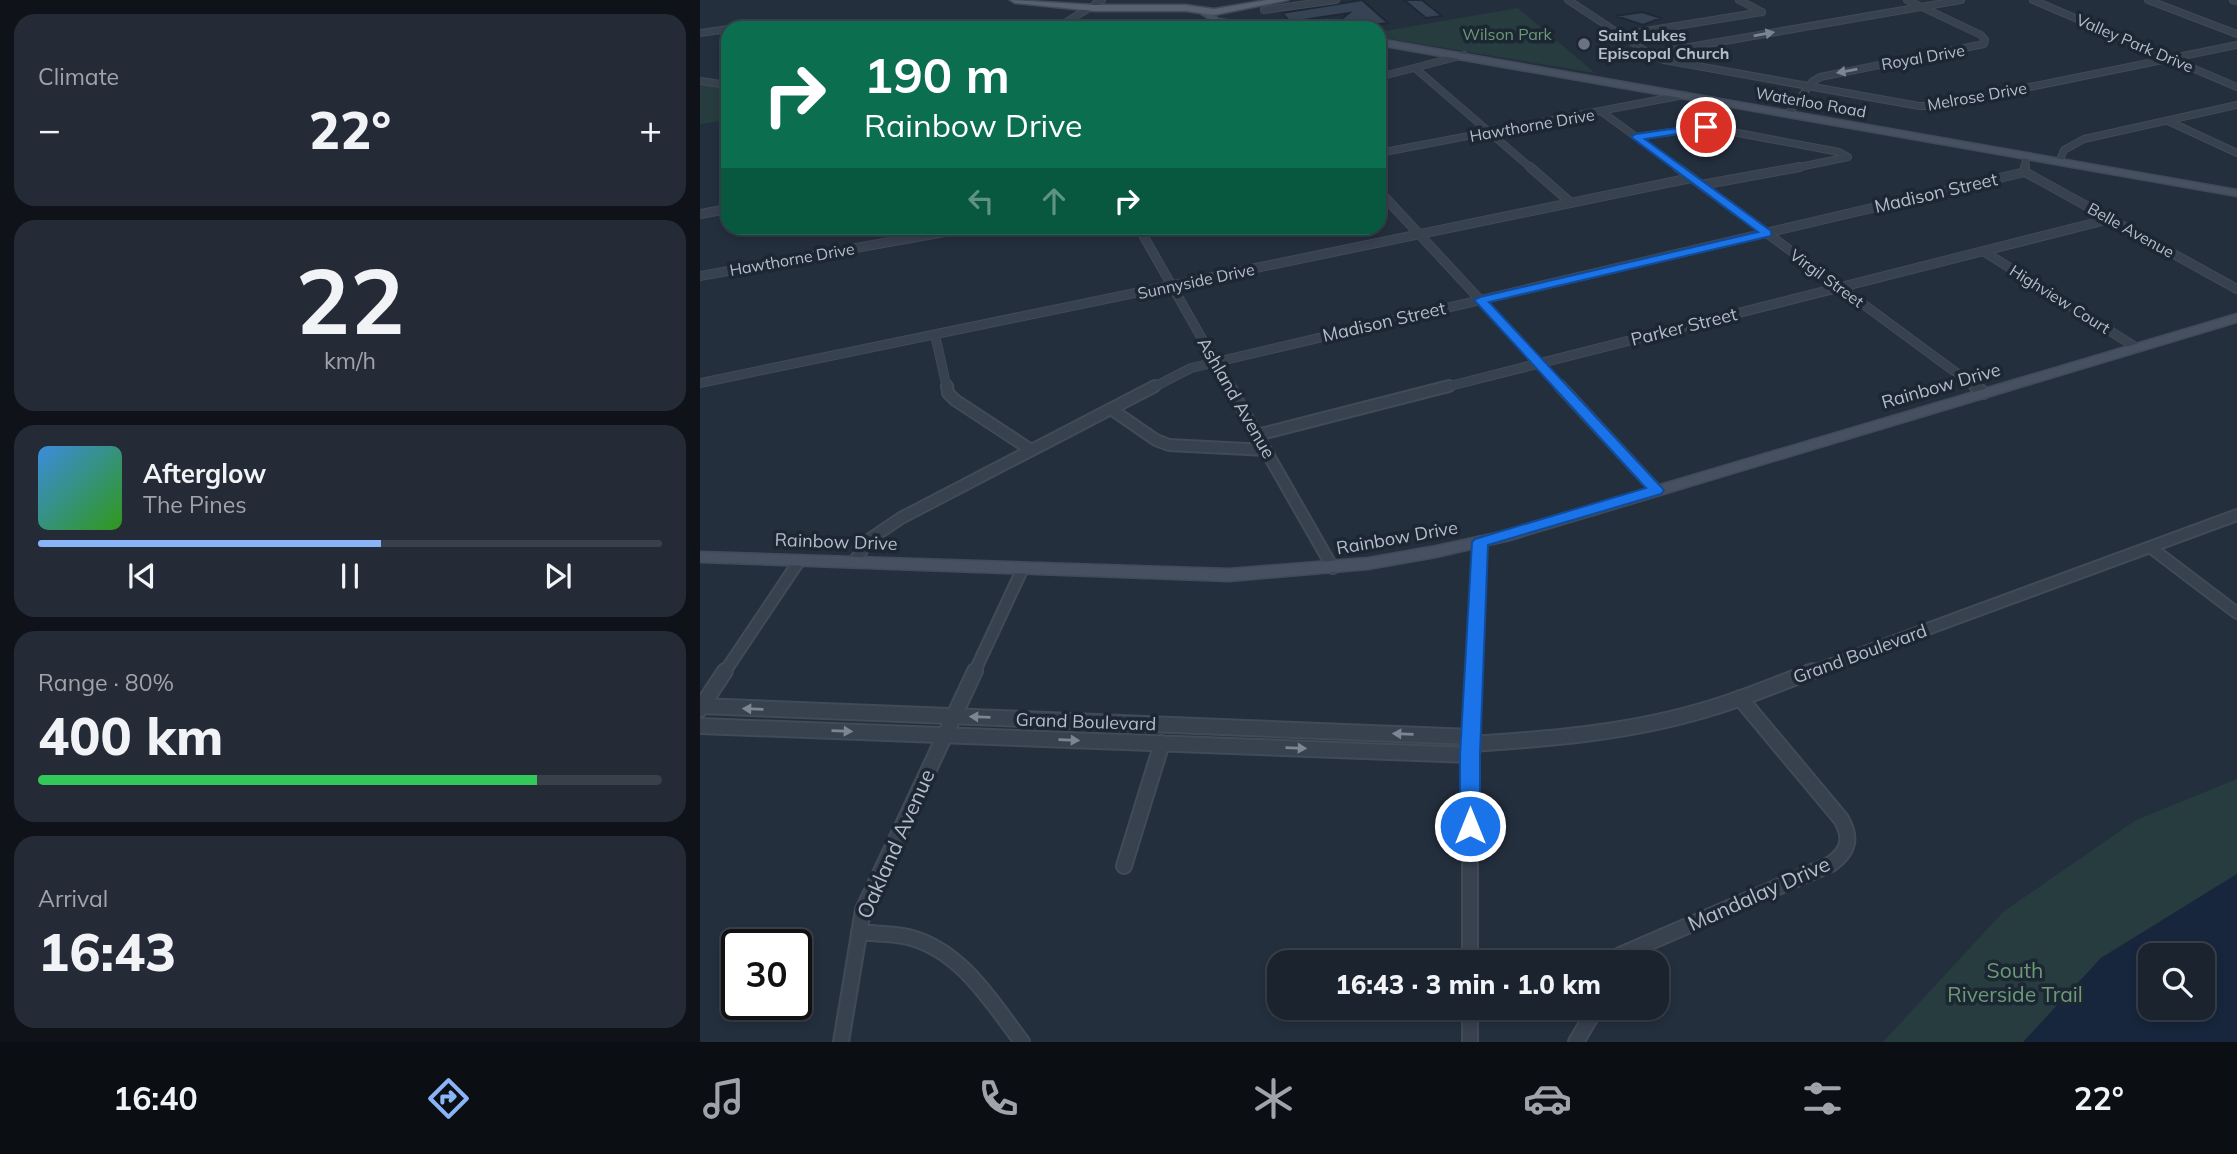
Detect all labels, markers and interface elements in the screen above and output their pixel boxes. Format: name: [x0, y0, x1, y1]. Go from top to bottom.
street label: Valley Park Drive: [2073, 9, 2197, 77]
park label: Wilson Park: [1462, 24, 1553, 44]
place label: Saint Lukes Episcopal Church: [1598, 25, 1729, 63]
one-way arrow: [1753, 28, 1775, 39]
marker: Saint Lukes Episcopal Church: [1576, 36, 1592, 52]
street label: Royal Drive: [1880, 40, 1966, 74]
text: 190 m: [864, 44, 1010, 105]
icon: right: [749, 49, 840, 140]
text: Climate: [38, 62, 119, 91]
one-way arrow: [1836, 66, 1858, 77]
street label: Melrose Drive: [1926, 77, 2028, 115]
street label: Waterloo Road: [1754, 82, 1868, 122]
text: 22°: [309, 97, 391, 162]
pin: [1676, 97, 1736, 157]
street label: Hawthorne Drive: [1468, 104, 1596, 146]
text: −: [38, 105, 61, 153]
text: +: [639, 105, 662, 153]
text: Rainbow Drive: [864, 105, 1082, 145]
icon: arrive: [1687, 108, 1725, 146]
street label: Madison Street: [1872, 167, 2000, 218]
icon: left: [962, 182, 1000, 220]
icon: ahead: [1035, 182, 1073, 220]
icon: right: [1108, 182, 1146, 220]
street label: Belle Avenue: [2084, 198, 2178, 262]
street label: Hawthorne Drive: [728, 238, 856, 280]
text: 22: [295, 243, 405, 357]
street label: Virgil Street: [1786, 245, 1868, 312]
street label: Sunnyside Drive: [1136, 259, 1256, 303]
street label: Highview Court: [2006, 260, 2114, 338]
street label: Madison Street: [1320, 296, 1448, 347]
street label: Parker Street: [1628, 302, 1739, 351]
street label: Ashland Avenue: [1192, 333, 1280, 463]
text: km/h: [324, 346, 376, 375]
street label: Rainbow Drive: [1879, 358, 2003, 414]
text: Afterglow: [143, 457, 266, 490]
text: The Pines: [143, 490, 247, 519]
street label: Rainbow Drive: [1334, 516, 1459, 559]
street label: Rainbow Drive: [774, 528, 898, 555]
icon: previous: [123, 557, 161, 595]
icon: pause: [331, 557, 369, 595]
icon: next: [539, 557, 577, 595]
street label: Grand Boulevard: [1790, 619, 1930, 688]
text: Range · 80%: [38, 668, 174, 697]
text: 400 km: [38, 703, 223, 768]
one-way arrow: [742, 703, 764, 714]
street label: Grand Boulevard: [1015, 708, 1157, 735]
one-way arrow: [969, 712, 991, 723]
one-way arrow: [831, 726, 853, 737]
one-way arrow: [1392, 729, 1414, 740]
one-way arrow: [1058, 734, 1080, 745]
one-way arrow: [1286, 743, 1308, 754]
street label: Oakland Avenue: [851, 765, 940, 922]
position arrow: [1433, 789, 1507, 863]
street label: Mandalay Drive: [1683, 850, 1834, 936]
text: Arrival: [38, 884, 108, 913]
text: 16:43: [38, 919, 176, 984]
speed limit sign: 30: [721, 929, 812, 1020]
map controls: [2138, 943, 2215, 1020]
button: search: [2138, 943, 2215, 1020]
park label: South Riverside Trail: [1947, 957, 2083, 1007]
text: 16:43 · 3 min · 1.0 km: [1335, 968, 1601, 1001]
icon: directions: [424, 1074, 473, 1123]
icon: music: [699, 1074, 748, 1123]
icon: phone: [974, 1074, 1023, 1123]
icon: climate: [1249, 1074, 1298, 1123]
icon: car: [1523, 1074, 1572, 1123]
icon: filters: [1798, 1074, 1847, 1123]
text: 16:40: [113, 1078, 198, 1118]
text: 22°: [2073, 1078, 2124, 1118]

